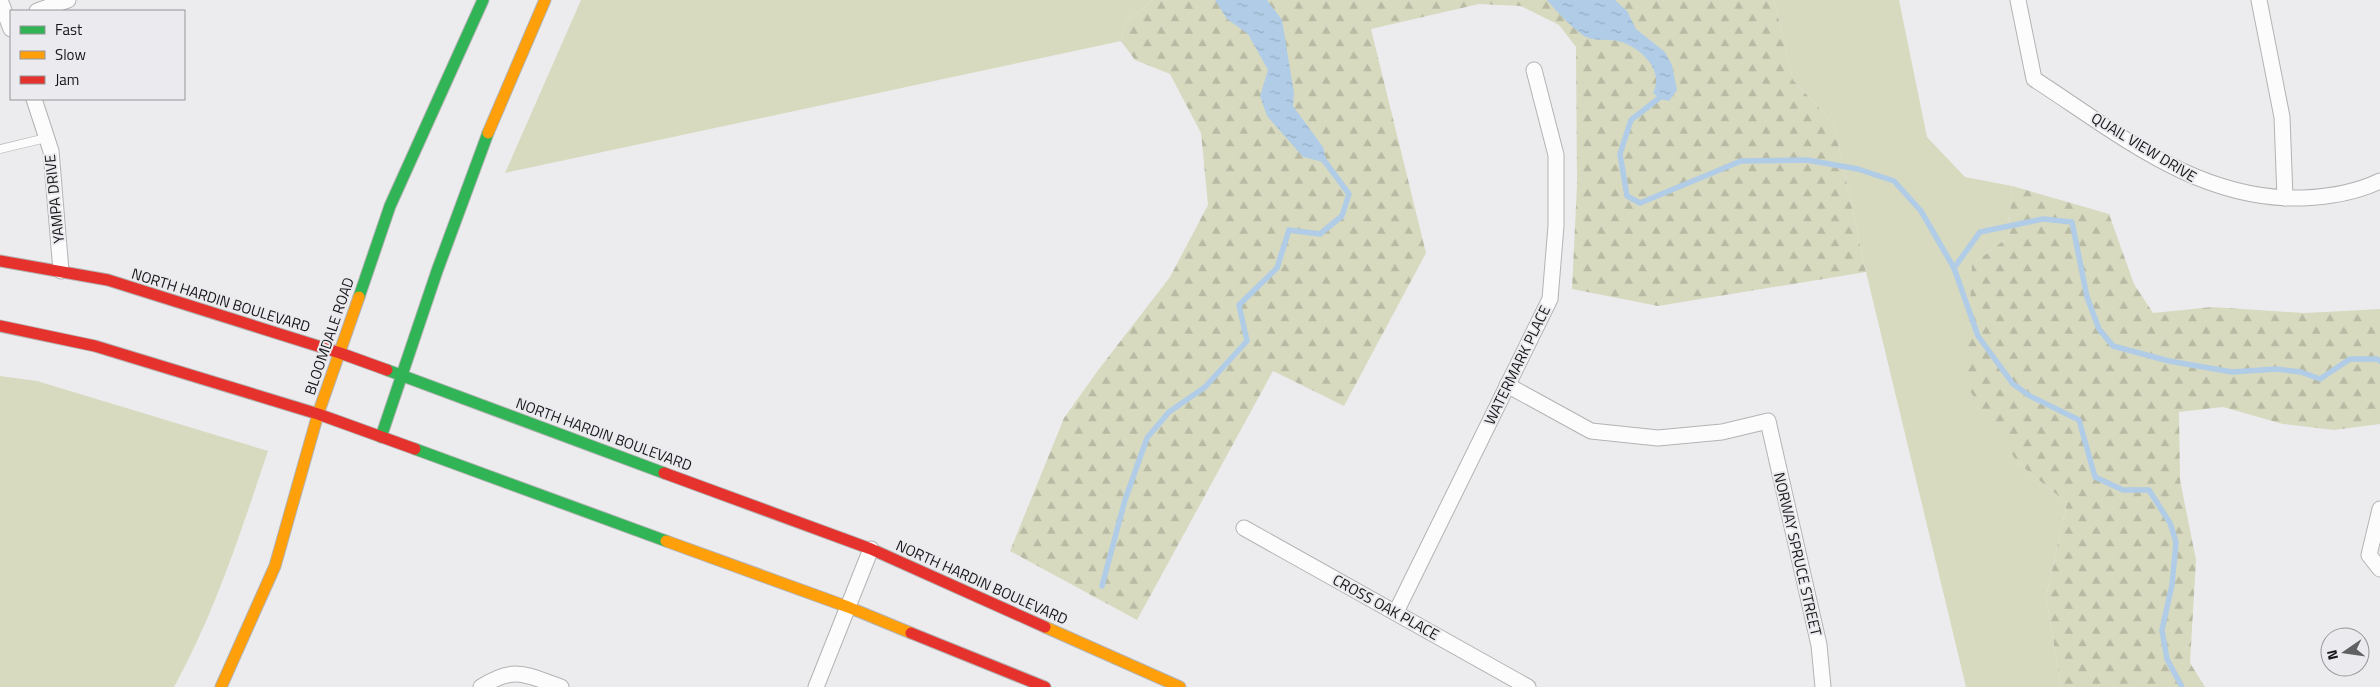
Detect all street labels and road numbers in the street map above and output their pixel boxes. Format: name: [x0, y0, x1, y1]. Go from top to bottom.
street label: QUAIL VIEW DRIVE: [2087, 106, 2201, 188]
street label: YAMPA DRIVE: [38, 153, 70, 245]
street label: NORTH HARDIN BOULEVARD: [129, 262, 313, 338]
street label: BLOOMDALE ROAD: [298, 274, 360, 398]
street label: WATERMARK PLACE: [1478, 301, 1556, 429]
street label: NORTH HARDIN BOULEVARD: [513, 391, 695, 477]
street label: NORWAY SPRUCE STREET: [1768, 470, 1828, 638]
street label: NORTH HARDIN BOULEVARD: [892, 534, 1072, 630]
street label: CROSS OAK PLACE: [1329, 568, 1443, 646]

